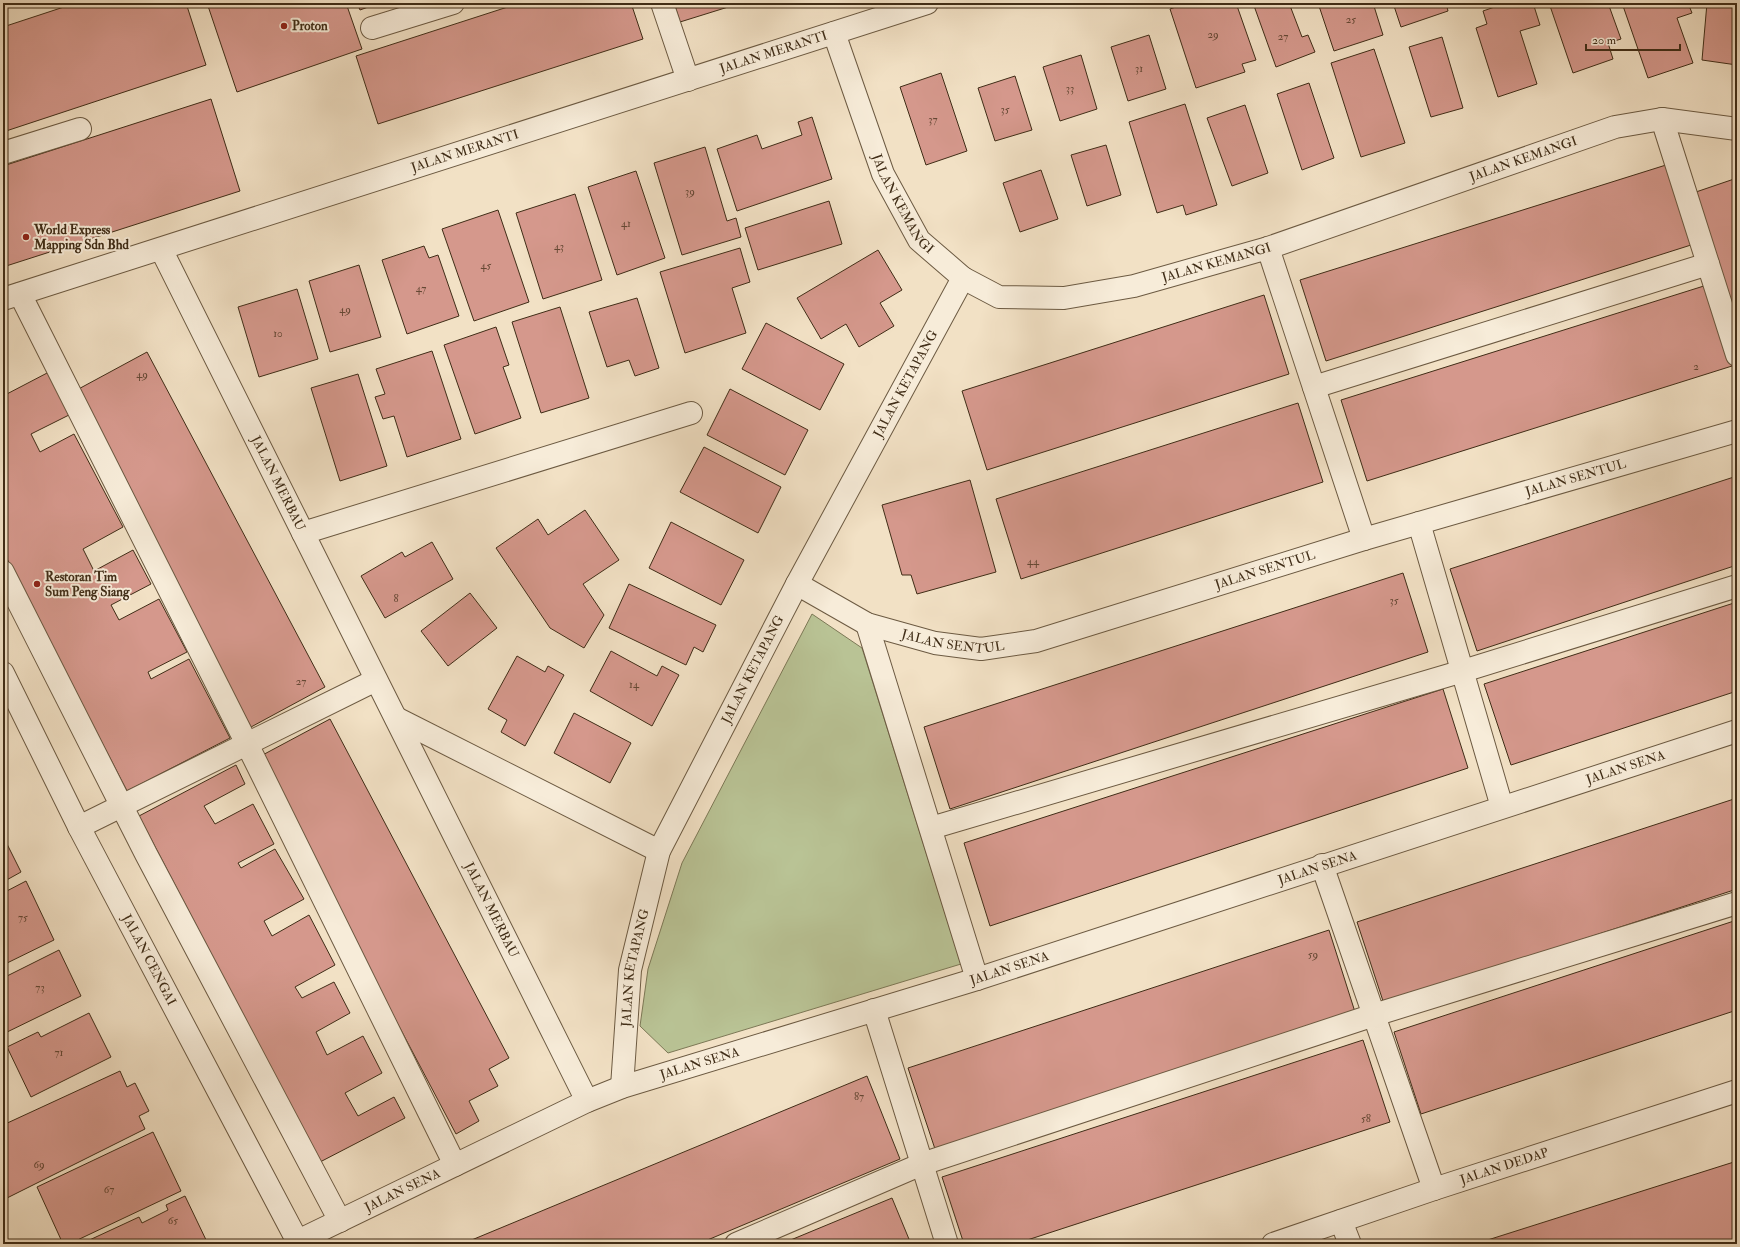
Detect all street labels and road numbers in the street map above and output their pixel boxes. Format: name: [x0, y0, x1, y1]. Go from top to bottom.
street label: JALAN MERANTI: [717, 27, 829, 77]
street label: JALAN MERANTI: [408, 126, 521, 176]
street label: JALAN KEMANGI: [1466, 133, 1579, 185]
street label: JALAN KEMANGI: [868, 151, 937, 257]
street label: JALAN KEMANGI: [1159, 240, 1273, 286]
street label: JALAN KETAPANG: [870, 327, 941, 441]
street label: JALAN MERBAU: [247, 432, 309, 534]
street label: JALAN SENTUL: [1522, 455, 1628, 500]
street label: JALAN SENTUL: [1212, 547, 1318, 593]
street label: JALAN KETAPANG: [718, 613, 787, 727]
street label: JALAN SENTUL: [899, 626, 1006, 657]
street label: JALAN SENA: [1583, 747, 1668, 788]
street label: JALAN SENA: [1275, 847, 1360, 889]
street label: JALAN MERBAU: [461, 859, 522, 960]
street label: JALAN KETAPANG: [618, 907, 653, 1029]
street label: JALAN CENGAI: [118, 911, 180, 1008]
street label: JALAN SENA: [967, 948, 1052, 989]
street label: JALAN SENA: [657, 1044, 742, 1083]
street label: JALAN DEDAP: [1457, 1144, 1551, 1188]
street label: JALAN SENA: [361, 1165, 444, 1216]

